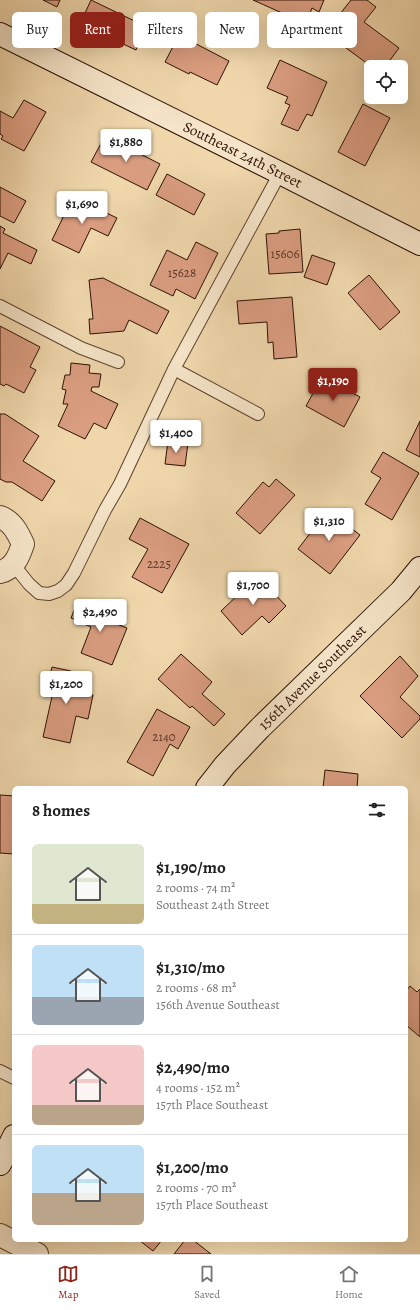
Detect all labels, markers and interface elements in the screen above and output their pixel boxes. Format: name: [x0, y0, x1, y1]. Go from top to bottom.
chip: Buy: [12, 12, 62, 48]
chip: Rent: [70, 12, 125, 48]
chip: Filters: [133, 12, 197, 48]
chip: New: [205, 12, 259, 48]
chip: Apartment: [267, 12, 357, 48]
map controls: [364, 60, 408, 104]
button: locate: [364, 60, 408, 104]
street label: Southeast 24th Street: [180, 116, 306, 193]
pin: $1,880: [93, 129, 159, 163]
text: $1,880: [109, 133, 143, 150]
pin: $1,690: [49, 191, 115, 225]
text: $1,690: [66, 195, 98, 212]
house number: 15606: [271, 245, 299, 262]
house number: 15628: [168, 264, 196, 281]
pin: $1,190: [300, 368, 366, 402]
text: $1,190: [317, 372, 349, 389]
pin: $1,400: [143, 420, 209, 454]
text: $1,400: [159, 424, 193, 441]
pin: $1,310: [296, 508, 362, 542]
text: $1,310: [314, 512, 345, 529]
house number: 2225: [147, 555, 171, 572]
pin: $1,700: [220, 572, 286, 606]
text: $1,700: [237, 576, 269, 593]
pin: $2,490: [67, 599, 133, 633]
text: $2,490: [83, 603, 117, 620]
street label: 156th Avenue Southeast: [254, 620, 371, 734]
pin: $1,200: [33, 671, 99, 705]
text: $1,200: [49, 675, 83, 692]
house number: 2140: [152, 728, 176, 745]
text: 8 homes: [32, 799, 90, 822]
icon: filters: [366, 799, 388, 821]
text: $1,190/mo: [156, 856, 226, 879]
icon: home: [64, 860, 112, 908]
text: 2 rooms · 74 m²: [156, 879, 235, 896]
text: Southeast 24th Street: [156, 896, 269, 913]
text: $1,310/mo: [156, 956, 225, 979]
icon: home: [64, 961, 112, 1009]
text: 2 rooms · 68 m²: [156, 979, 236, 996]
text: 156th Avenue Southeast: [156, 996, 280, 1013]
text: $2,490/mo: [156, 1056, 230, 1079]
icon: home: [64, 1061, 112, 1109]
text: 4 rooms · 152 m²: [156, 1079, 240, 1096]
text: 157th Place Southeast: [156, 1096, 268, 1113]
text: $1,200/mo: [156, 1156, 229, 1179]
icon: home: [64, 1161, 112, 1209]
text: 2 rooms · 70 m²: [156, 1179, 236, 1196]
text: 157th Place Southeast: [156, 1196, 268, 1213]
tab: Map: [57, 1263, 79, 1302]
tab: Saved: [194, 1263, 220, 1302]
tab: Home: [335, 1263, 363, 1302]

